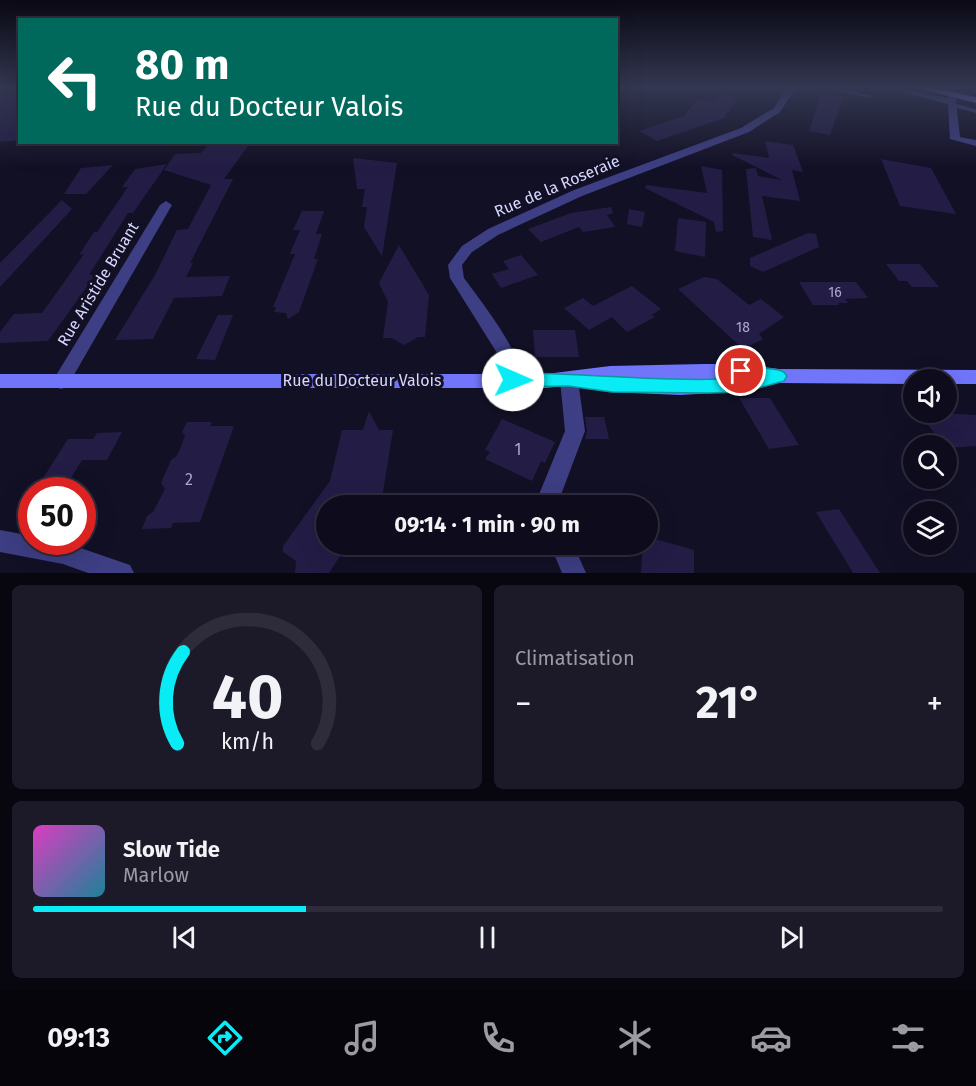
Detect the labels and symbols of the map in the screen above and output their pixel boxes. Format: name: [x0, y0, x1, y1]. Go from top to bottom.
street label: Rue de la Roseraie: [491, 151, 623, 221]
street label: Rue Aristide Bruant: [54, 218, 143, 349]
house number: 16: [828, 284, 842, 301]
house number: 18: [736, 319, 750, 336]
pin: [715, 345, 766, 396]
position arrow: [481, 348, 545, 412]
street label: Rue du Docteur Valois: [282, 371, 442, 390]
house number: 1: [515, 440, 521, 459]
house number: 2: [185, 470, 193, 489]
speed limit sign: 50: [18, 477, 96, 555]

